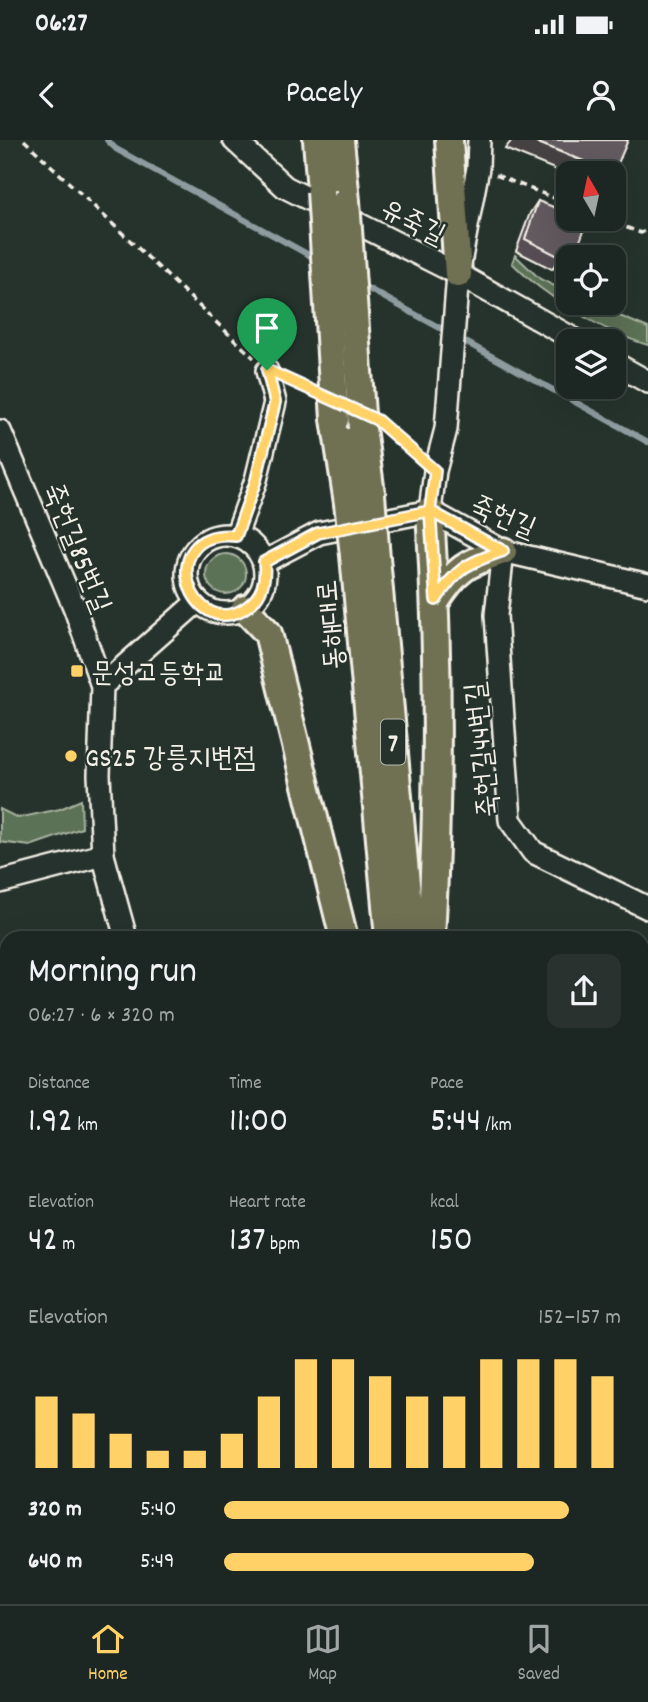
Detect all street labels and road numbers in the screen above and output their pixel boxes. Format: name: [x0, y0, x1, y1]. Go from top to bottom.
street label: 유죽길: [373, 191, 451, 258]
street label: 죽헌길85번길: [30, 478, 119, 620]
street label: 죽헌길: [463, 488, 541, 551]
street label: 동해대로: [310, 578, 358, 671]
street label: 죽헌길44번길: [458, 680, 512, 819]
road number: 7: [381, 720, 405, 764]

